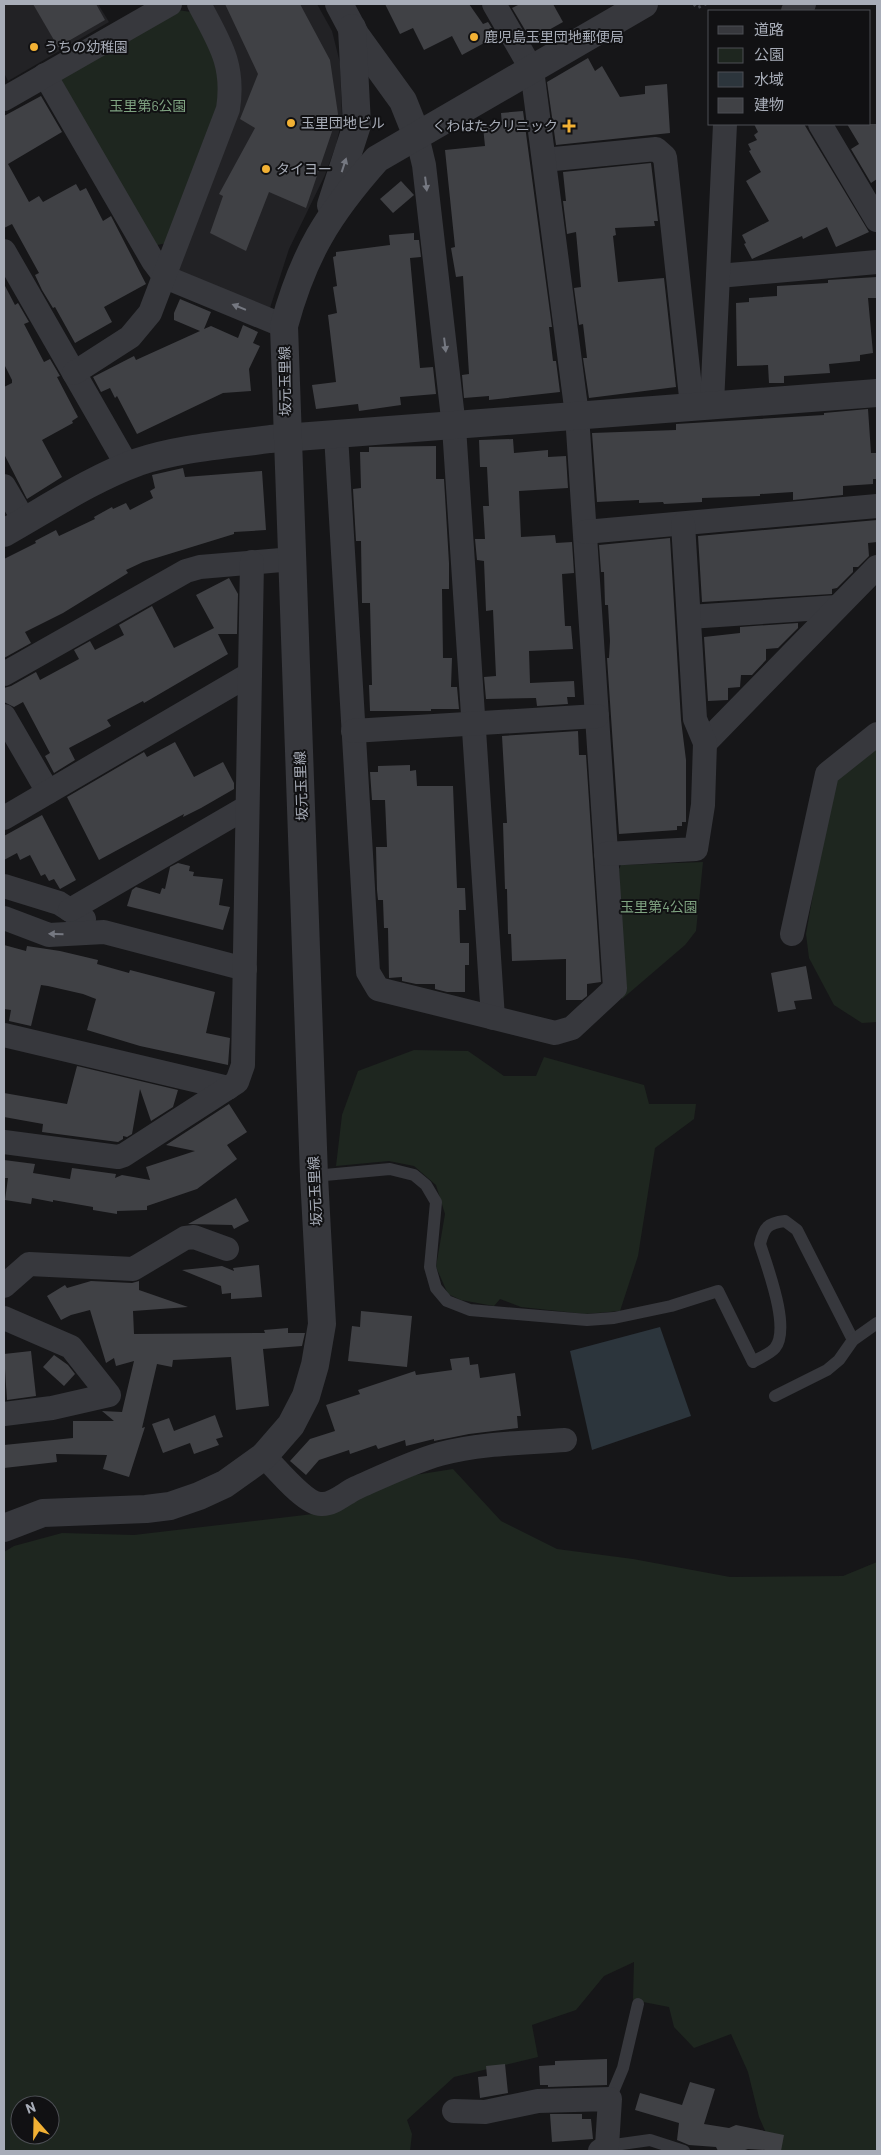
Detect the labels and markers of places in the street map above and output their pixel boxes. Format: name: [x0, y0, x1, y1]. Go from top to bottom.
place label: 鹿児島玉里団地郵便局: [484, 28, 624, 45]
marker: 鹿児島玉里団地郵便局: [468, 31, 480, 43]
place label: うちの幼稚園: [44, 38, 128, 55]
marker: うちの幼稚園: [28, 41, 40, 53]
place label: 玉里団地ビル: [301, 114, 385, 131]
marker: 玉里団地ビル: [285, 117, 297, 129]
place label: くわはたクリニック: [432, 117, 558, 134]
marker: くわはたクリニック: [562, 119, 576, 133]
place label: タイヨー: [276, 160, 332, 177]
marker: タイヨー: [260, 163, 272, 175]

